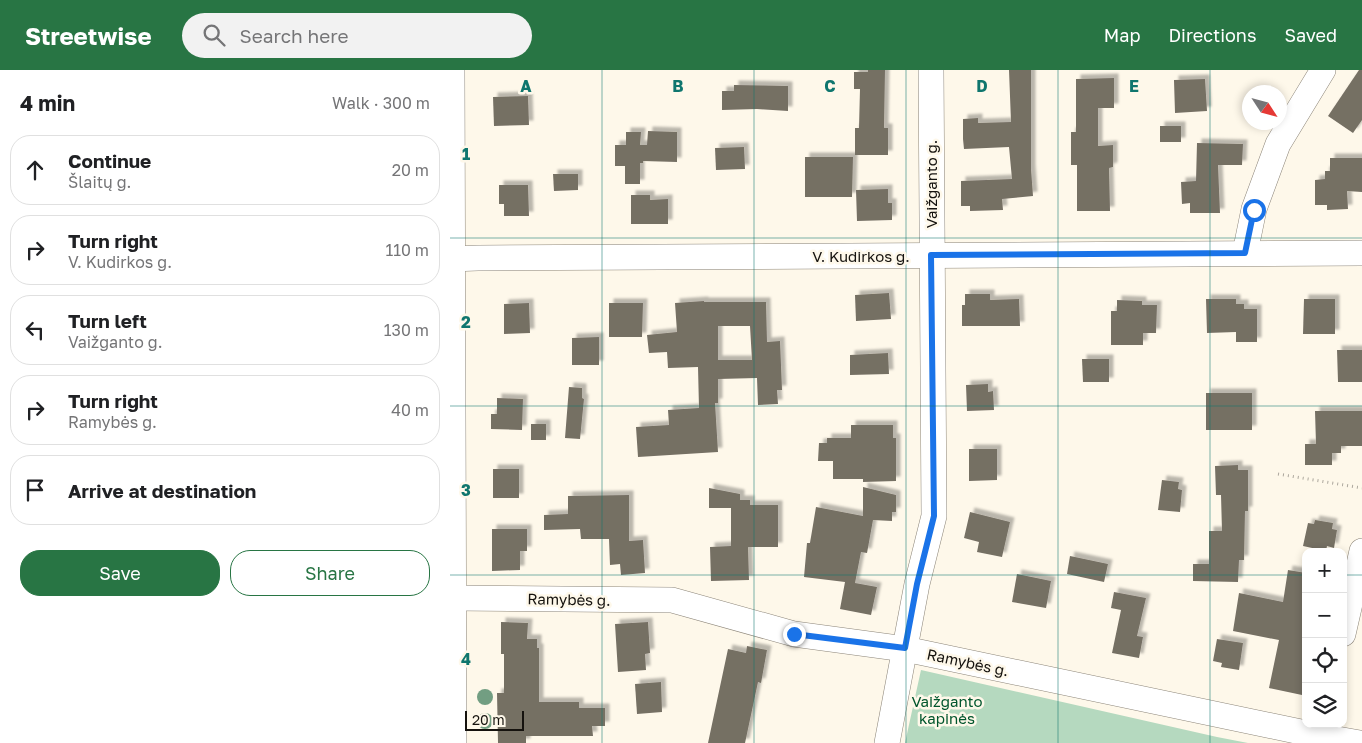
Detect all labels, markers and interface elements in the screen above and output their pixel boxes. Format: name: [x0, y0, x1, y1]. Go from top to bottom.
search box: [182, 13, 532, 58]
text: Streetwise: [25, 21, 152, 50]
icon: search: [200, 21, 228, 49]
text: Search here: [240, 24, 348, 47]
text: Map: [1104, 24, 1140, 46]
text: Directions: [1168, 24, 1256, 46]
text: Saved: [1284, 24, 1337, 46]
text: A: [520, 76, 532, 96]
text: B: [672, 76, 684, 96]
text: C: [824, 76, 836, 96]
text: D: [976, 76, 988, 96]
text: E: [1129, 76, 1139, 96]
north arrow: [1242, 85, 1287, 130]
text: 4 min: [20, 90, 75, 116]
text: Walk · 300 m: [332, 93, 430, 113]
street label: Vaižganto g.: [922, 140, 940, 228]
text: 1: [462, 144, 470, 164]
text: Continue: [68, 149, 151, 172]
icon: ahead: [21, 156, 49, 184]
text: 20 m: [392, 160, 429, 180]
text: Šlaitų g.: [68, 172, 131, 192]
route start: [1243, 199, 1266, 222]
text: Turn right: [68, 229, 158, 252]
icon: right: [21, 236, 49, 264]
text: 110 m: [385, 240, 429, 260]
street label: V. Kudirkos g.: [812, 247, 910, 265]
text: V. Kudirkos g.: [68, 252, 172, 272]
text: Turn left: [68, 309, 147, 332]
text: 2: [461, 312, 471, 332]
icon: left: [21, 316, 49, 344]
text: 130 m: [384, 320, 429, 340]
text: Vaižganto g.: [68, 332, 162, 352]
text: Turn right: [68, 389, 158, 412]
icon: right: [21, 396, 49, 424]
text: 40 m: [391, 400, 429, 420]
text: Ramybės g.: [68, 412, 157, 432]
icon: arrive: [21, 476, 49, 504]
text: Arrive at destination: [68, 479, 256, 502]
text: 3: [461, 480, 471, 500]
map controls: [1302, 548, 1347, 728]
button: +: [1302, 548, 1347, 593]
button: Save: [20, 550, 220, 596]
button: Share: [230, 550, 430, 596]
street label: Ramybės g.: [527, 589, 611, 609]
button: −: [1302, 593, 1347, 638]
route end: [783, 623, 806, 646]
button: locate: [1302, 638, 1347, 683]
street label: Ramybės g.: [925, 645, 1011, 679]
text: 4: [461, 649, 471, 669]
button: layers: [1302, 683, 1347, 728]
park label: Vaižganto kapinės: [911, 692, 983, 727]
scale bar: [465, 708, 524, 731]
text: 20 m: [472, 711, 505, 728]

